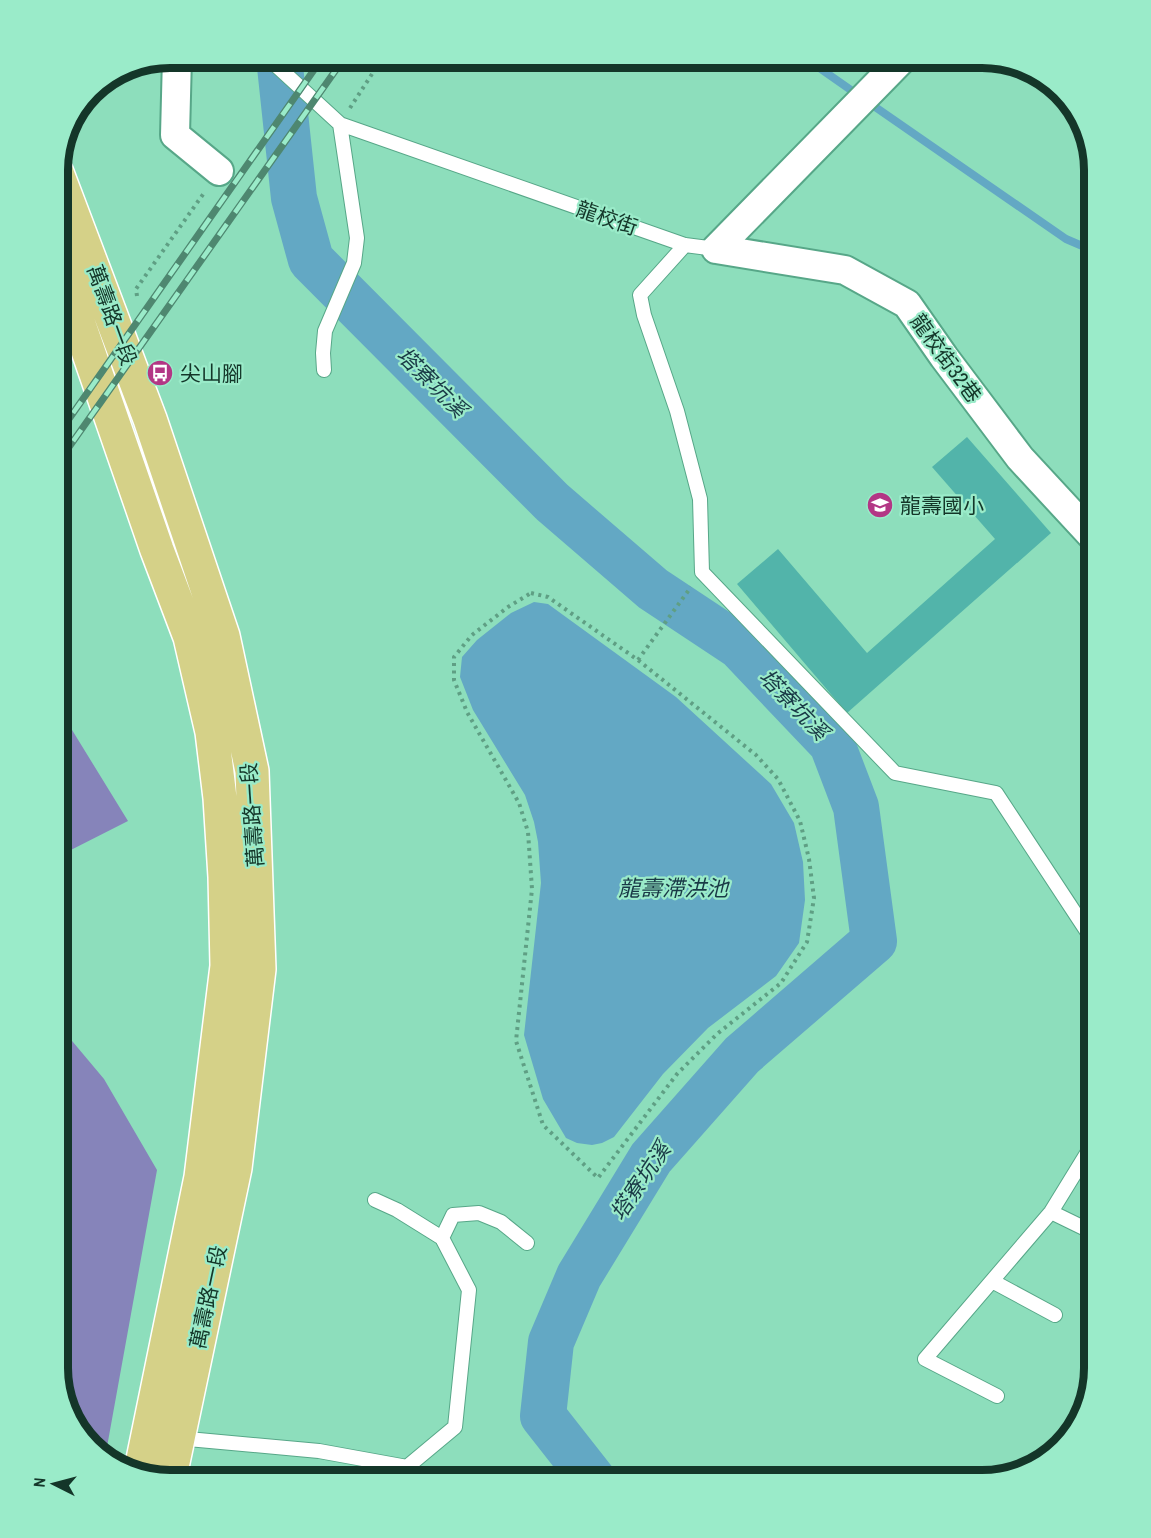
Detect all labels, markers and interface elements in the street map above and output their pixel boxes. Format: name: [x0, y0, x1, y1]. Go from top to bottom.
street label: 龍校街: [572, 194, 642, 242]
street label: 萬壽路一段: [80, 261, 144, 369]
street label: 龍校街32巷: [904, 308, 988, 408]
water label: 塔寮坑溪: [390, 340, 476, 426]
bus stop icon: 尖山腳: [145, 358, 175, 388]
place label: 尖山腳: [180, 359, 243, 388]
school or university icon: 龍壽國小: [865, 490, 895, 520]
place label: 龍壽國小: [900, 491, 984, 520]
water label: 塔寮坑溪: [753, 662, 837, 748]
street label: 萬壽路一段: [234, 762, 270, 868]
water label: 龍壽滯洪池: [618, 873, 730, 903]
water label: 塔寮坑溪: [603, 1134, 679, 1226]
street label: 萬壽路一段: [183, 1243, 233, 1351]
north arrow: [24, 1454, 84, 1514]
text: N: [28, 1477, 51, 1488]

